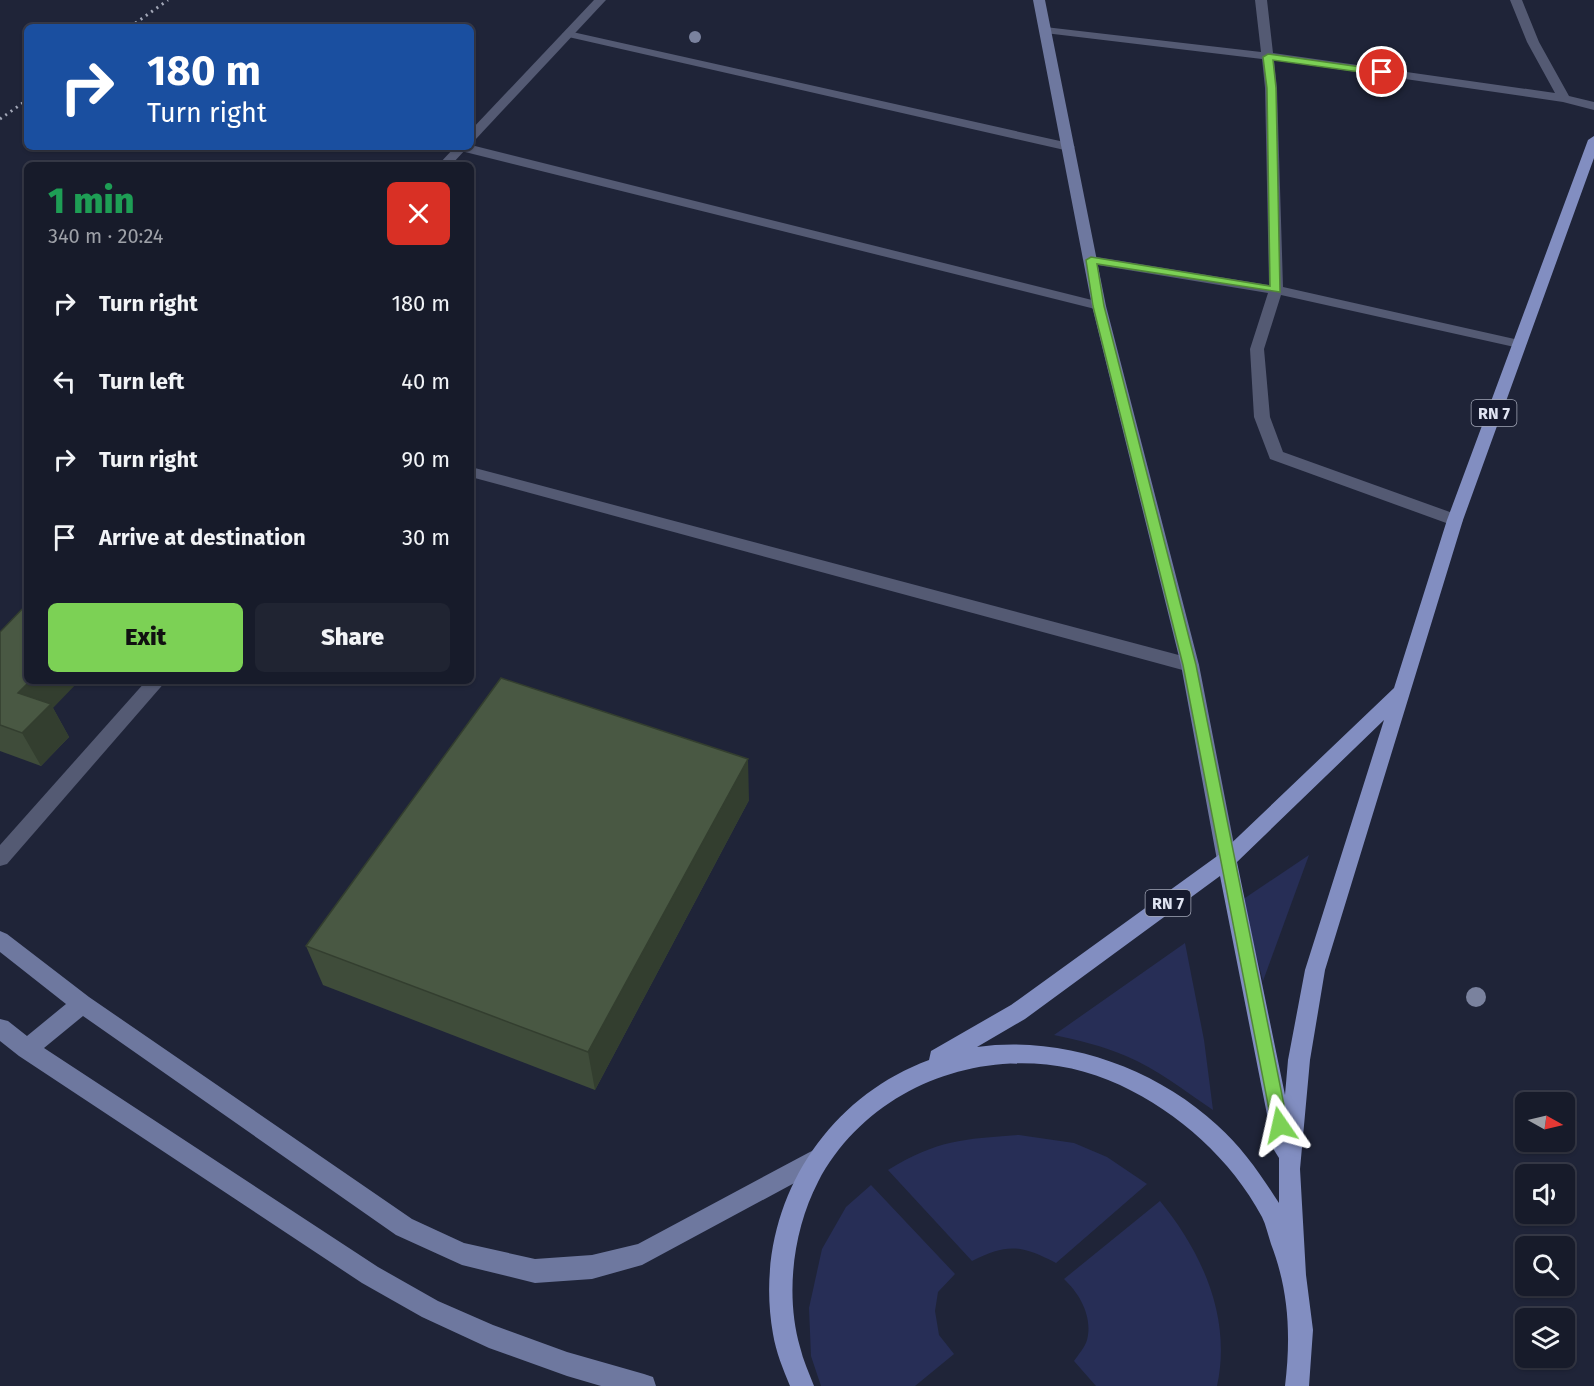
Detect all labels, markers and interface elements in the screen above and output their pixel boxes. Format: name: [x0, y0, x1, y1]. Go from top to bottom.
text: 180 m: [147, 46, 261, 96]
pin: [1356, 46, 1407, 97]
icon: right: [48, 48, 126, 126]
icon: arrive: [1365, 55, 1398, 88]
text: Turn right: [147, 97, 267, 129]
text: 1 min: [48, 179, 134, 223]
button: close: [387, 182, 450, 245]
text: 340 m · 20:24: [48, 224, 163, 248]
icon: right: [48, 287, 81, 320]
text: Turn right: [99, 290, 198, 317]
text: 180 m: [391, 290, 450, 317]
icon: left: [48, 365, 81, 398]
text: Turn left: [99, 368, 184, 395]
text: 40 m: [401, 368, 450, 395]
road number: RN 7: [1472, 400, 1516, 426]
icon: right: [48, 443, 81, 476]
text: Turn right: [99, 446, 198, 473]
text: 90 m: [401, 446, 450, 473]
icon: arrive: [48, 521, 81, 554]
text: Arrive at destination: [99, 524, 306, 551]
text: 30 m: [402, 524, 450, 551]
button: Exit: [48, 603, 243, 672]
button: Share: [255, 603, 450, 672]
road number: RN 7: [1146, 890, 1190, 916]
north arrow: [1515, 1092, 1575, 1152]
map controls: [1515, 1092, 1575, 1368]
position arrow: [1248, 1093, 1312, 1157]
button: sound: [1515, 1164, 1575, 1224]
button: search: [1515, 1236, 1575, 1296]
button: layers: [1515, 1308, 1575, 1368]

